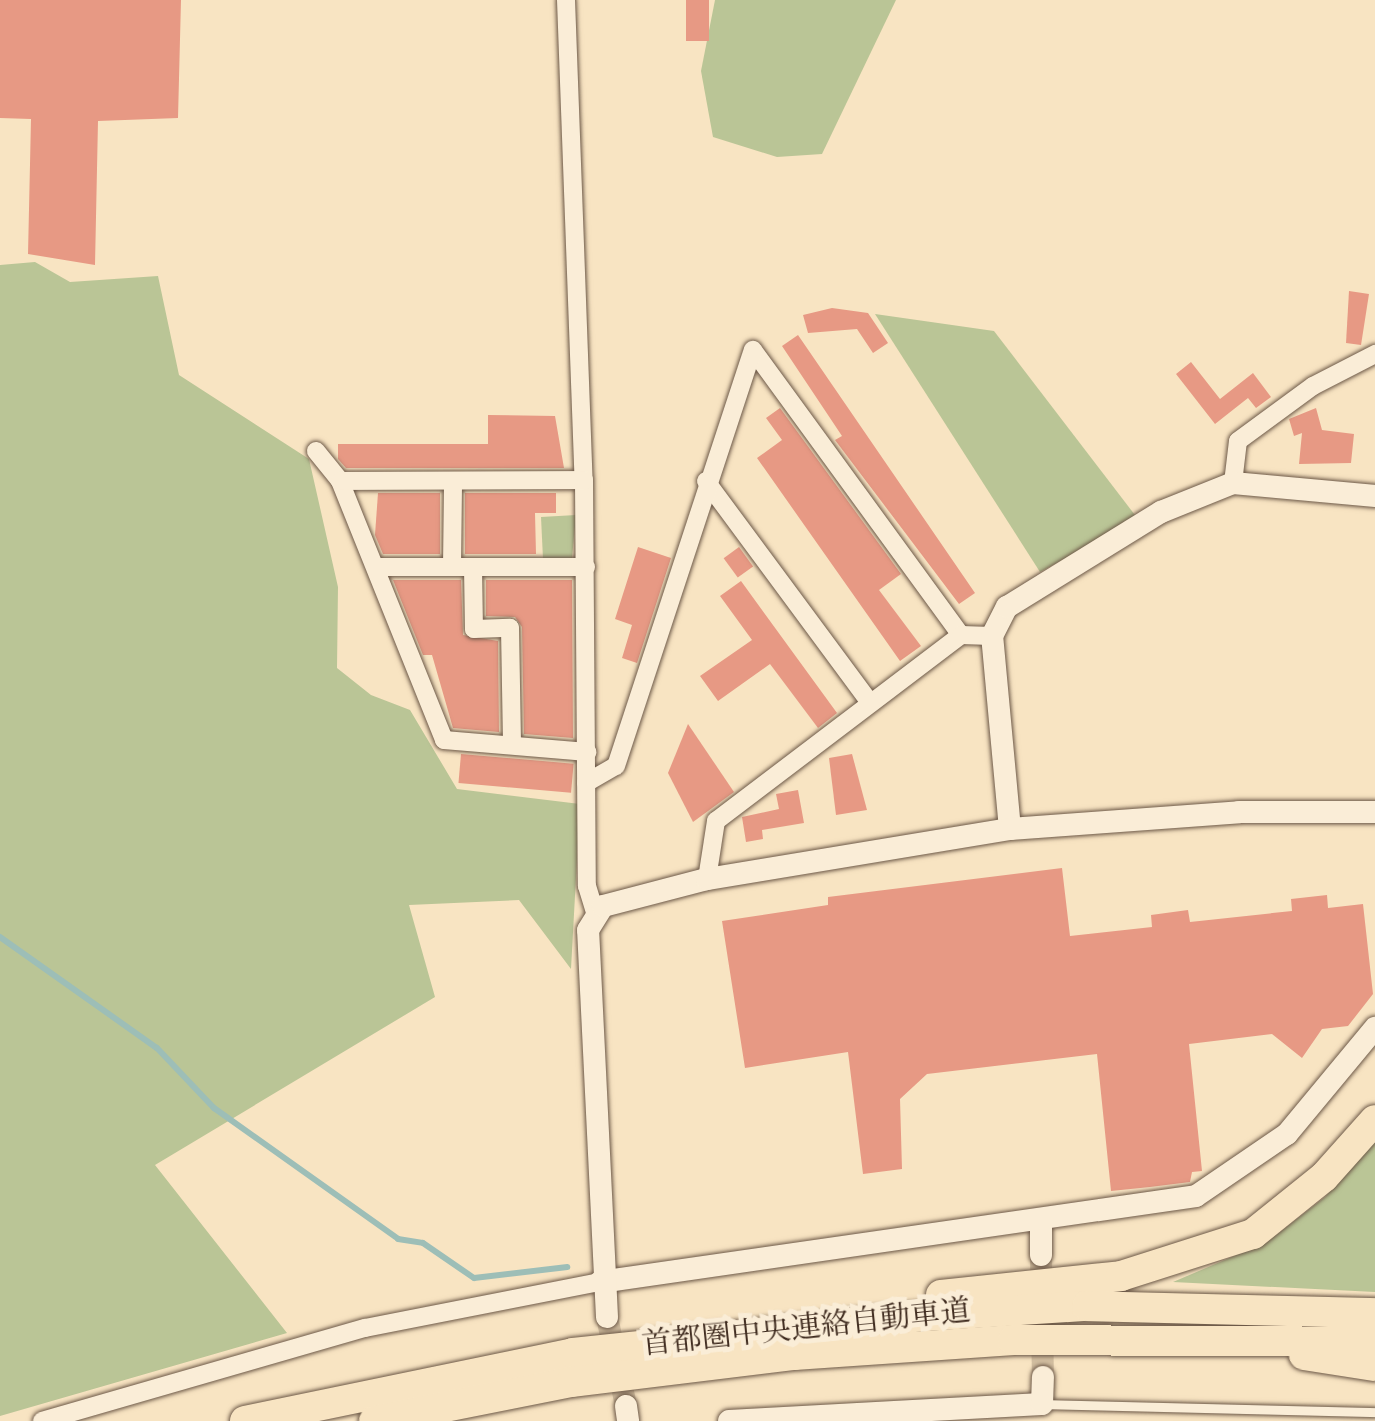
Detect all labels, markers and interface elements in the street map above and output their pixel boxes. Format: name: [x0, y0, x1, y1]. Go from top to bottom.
street label: 首都圏中央連絡自動車道: [640, 1293, 972, 1363]

